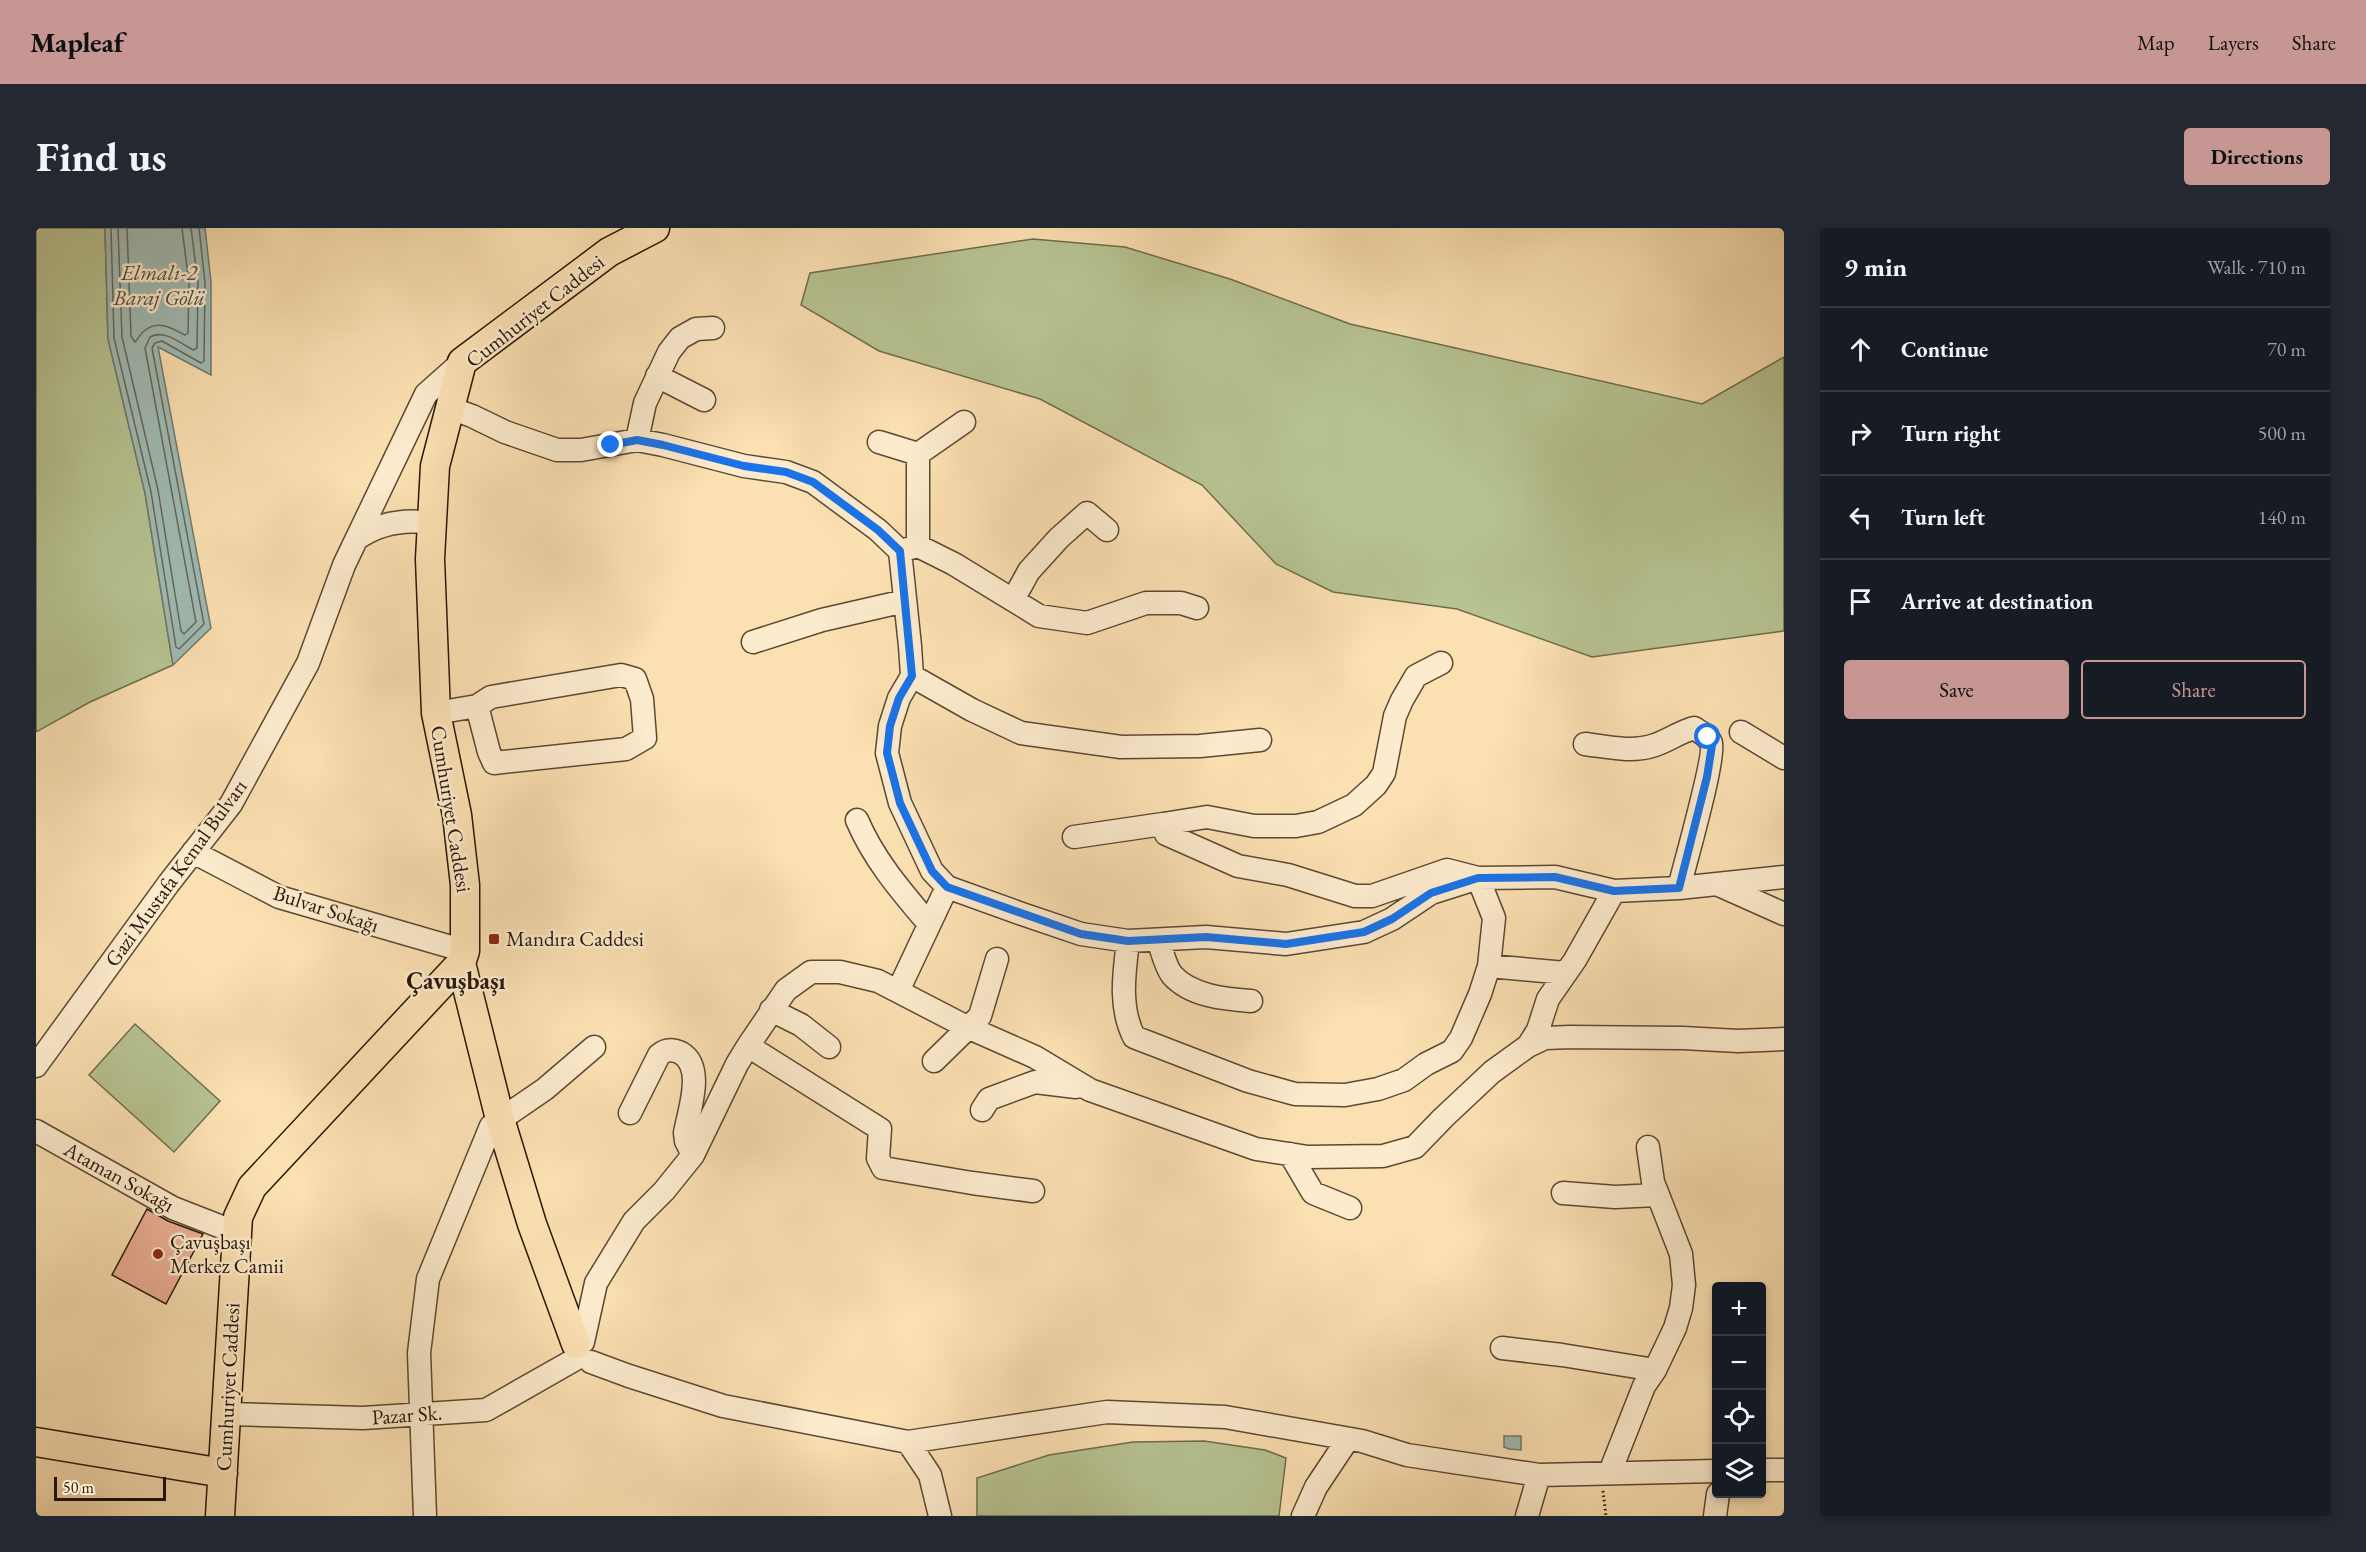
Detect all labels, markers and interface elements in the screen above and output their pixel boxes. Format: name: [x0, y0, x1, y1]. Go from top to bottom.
text: Mapleaf: [30, 24, 124, 60]
text: Map: [2137, 29, 2175, 56]
text: Layers: [2208, 29, 2259, 56]
text: Share: [2292, 29, 2336, 56]
button: Directions: [2184, 128, 2330, 185]
text: Find us: [36, 129, 167, 184]
street label: Cumhuriyet Caddesi: [460, 248, 609, 373]
text: 9 min: [1844, 250, 1907, 284]
text: Walk · 710 m: [2207, 254, 2306, 280]
water label: Elmalı-2 Baraj Gölü: [112, 258, 205, 312]
icon: ahead: [1844, 333, 1877, 366]
text: Continue: [1901, 335, 1988, 364]
text: 70 m: [2267, 336, 2306, 362]
icon: right: [1844, 417, 1877, 450]
text: Turn right: [1901, 419, 2000, 448]
text: 500 m: [2258, 420, 2306, 446]
route end: [597, 431, 623, 457]
icon: left: [1844, 501, 1877, 534]
text: Turn left: [1901, 503, 1985, 532]
text: 140 m: [2258, 504, 2306, 530]
icon: arrive: [1844, 585, 1877, 618]
text: Arrive at destination: [1901, 587, 2093, 616]
button: Save: [1844, 660, 2069, 719]
button: Share: [2081, 660, 2306, 719]
route start: [1694, 723, 1720, 749]
street label: Cumhuriyet Caddesi: [425, 724, 478, 894]
street label: Gazi Mustafa Kemal Bulvarı: [98, 774, 253, 972]
street label: Bulvar Sokağı: [270, 879, 382, 938]
place label: Mandıra Caddesi: [506, 925, 644, 952]
marker: Mandıra Caddesi: [487, 932, 501, 946]
district label: Çavuşbaşı: [406, 965, 506, 997]
street label: Ataman Sokağı: [59, 1135, 179, 1218]
place label: Çavuşbaşı Merkez Camii: [170, 1228, 284, 1279]
marker: Çavuşbaşı Merkez Camii: [151, 1247, 165, 1261]
map controls: [1712, 1282, 1766, 1498]
button: +: [1712, 1282, 1766, 1336]
street label: Cumhuriyet Caddesi: [210, 1302, 245, 1472]
button: −: [1712, 1336, 1766, 1390]
button: locate: [1712, 1390, 1766, 1444]
street label: Pazar Sk.: [371, 1399, 443, 1430]
button: layers: [1712, 1444, 1766, 1498]
scale bar: [54, 1474, 166, 1502]
text: 50 m: [63, 1477, 94, 1498]

